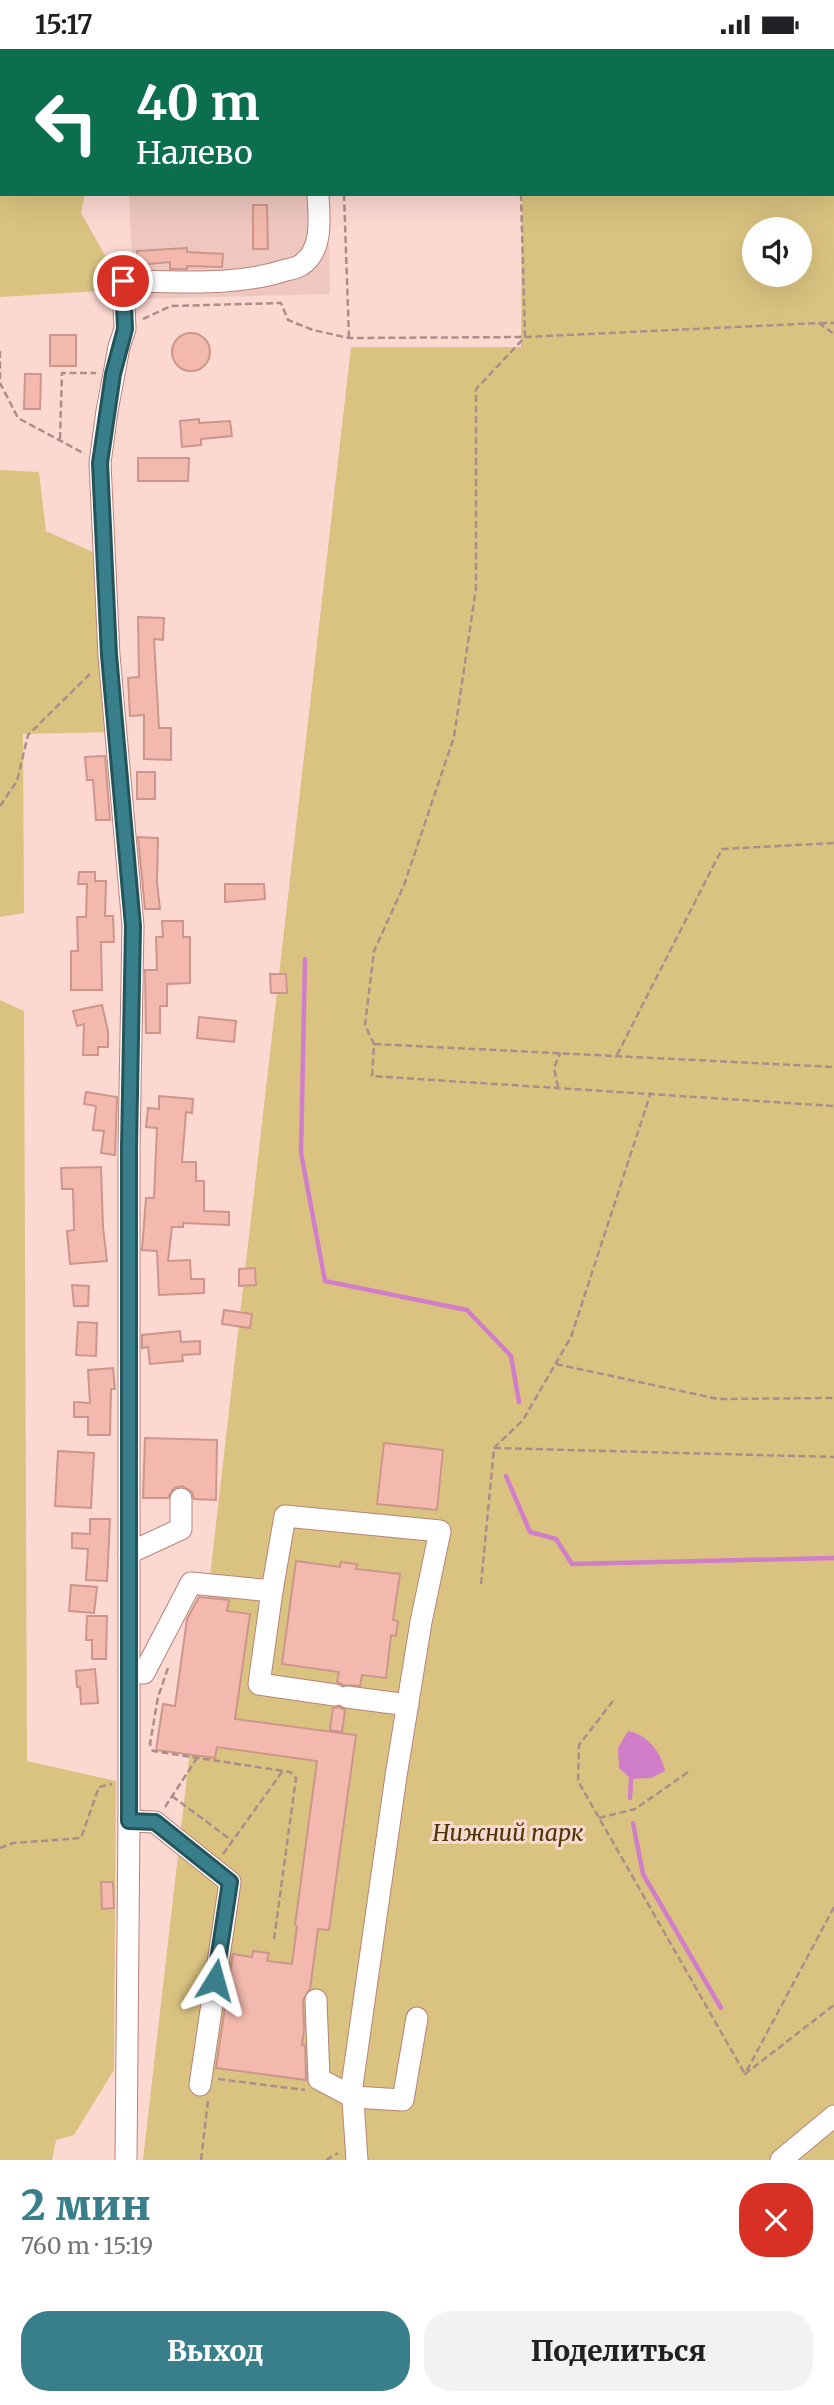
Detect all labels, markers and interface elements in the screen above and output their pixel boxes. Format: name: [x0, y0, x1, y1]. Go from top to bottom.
text: 15:17: [35, 8, 93, 41]
text: 40 m: [136, 72, 260, 133]
icon: left: [21, 77, 112, 168]
text: Налево: [136, 133, 253, 173]
map controls: [742, 217, 812, 287]
button: sound: [742, 217, 812, 287]
pin: [93, 251, 153, 311]
icon: arrive: [104, 262, 142, 300]
park label: Нижний парк: [432, 1818, 584, 1847]
position arrow: [178, 1943, 252, 2017]
text: 2 мин: [21, 2179, 151, 2231]
button: close: [739, 2183, 813, 2257]
text: 760 m · 15:19: [21, 2231, 153, 2260]
button: Выход: [21, 2311, 410, 2391]
button: Поделиться: [424, 2311, 813, 2391]

